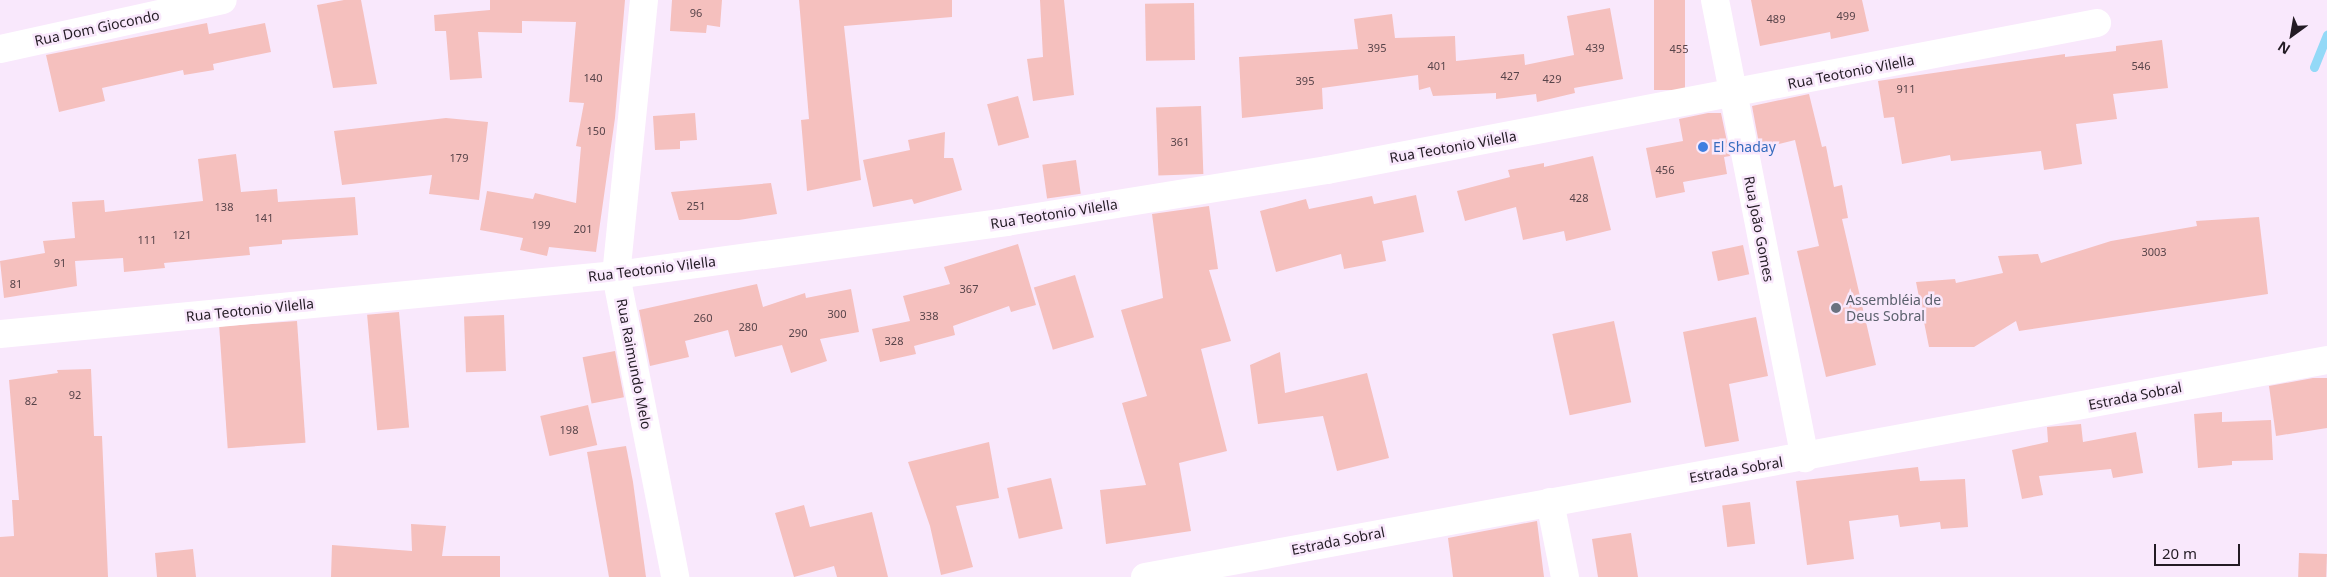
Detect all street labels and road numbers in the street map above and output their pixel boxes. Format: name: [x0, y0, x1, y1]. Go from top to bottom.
street label: Rua Dom Giocondo: [33, 7, 161, 49]
street label: Rua Teotonio Vilella: [1786, 51, 1916, 93]
street label: Rua Teotonio Vilella: [1388, 128, 1518, 166]
street label: Rua João Gomes: [1741, 175, 1777, 283]
street label: Rua Teotonio Vilella: [989, 196, 1119, 232]
street label: Rua Teotonio Vilella: [587, 253, 717, 285]
street label: Rua Teotonio Vilella: [185, 295, 315, 325]
street label: Rua Raimundo Melo: [613, 297, 655, 431]
street label: Estrada Sobral: [2087, 379, 2183, 413]
street label: Estrada Sobral: [1688, 454, 1784, 486]
street label: Estrada Sobral: [1290, 524, 1386, 558]

